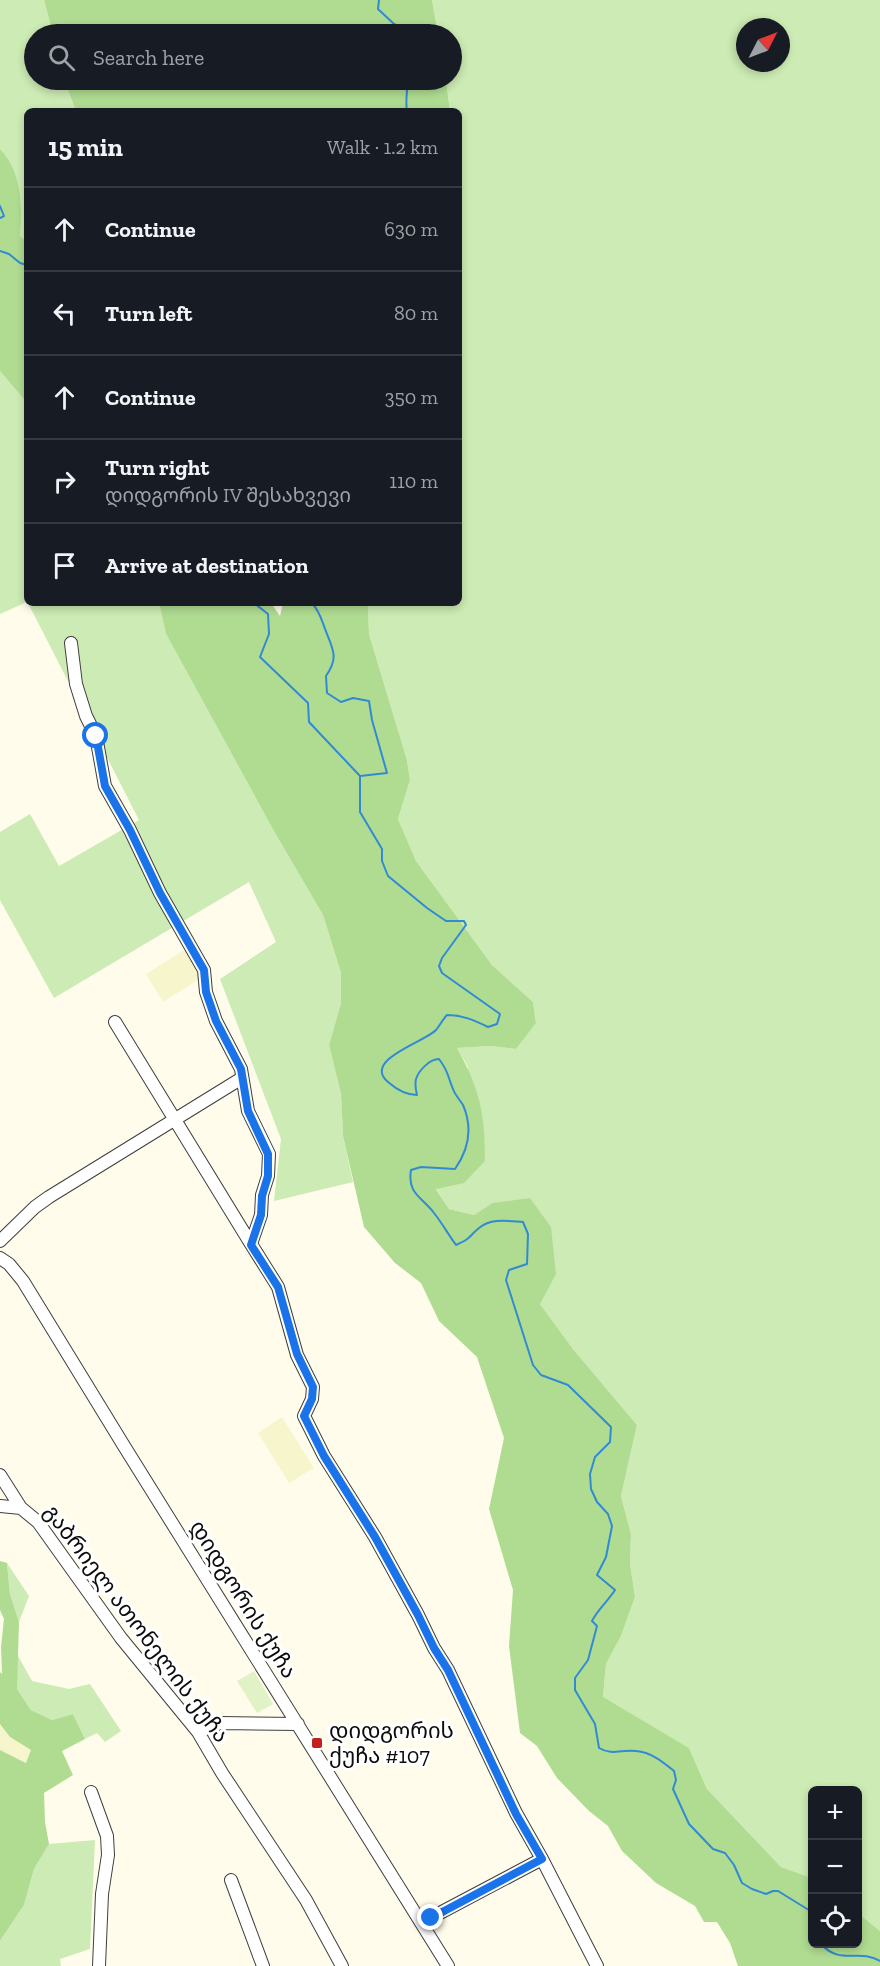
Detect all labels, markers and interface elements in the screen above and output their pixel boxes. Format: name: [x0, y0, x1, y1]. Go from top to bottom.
north arrow: [736, 18, 790, 72]
search box: [24, 24, 462, 90]
icon: search: [45, 41, 78, 74]
text: Search here: [93, 44, 204, 71]
text: 15 min: [48, 131, 123, 163]
text: Walk · 1.2 km: [327, 135, 438, 159]
icon: ahead: [48, 213, 81, 246]
text: Continue: [105, 216, 196, 243]
text: 630 m: [384, 217, 438, 241]
icon: left: [48, 297, 81, 330]
text: Turn left: [105, 300, 192, 327]
text: 80 m: [394, 301, 438, 325]
icon: ahead: [48, 381, 81, 414]
text: Continue: [105, 384, 196, 411]
text: 350 m: [385, 385, 438, 409]
text: Turn right: [105, 454, 209, 481]
icon: right: [48, 465, 81, 498]
text: 110 m: [389, 469, 438, 493]
text: დიდგორის IV შესახვევი: [105, 483, 351, 507]
icon: arrive: [48, 549, 81, 582]
text: Arrive at destination: [105, 552, 308, 579]
route start: [82, 722, 108, 748]
street label: გაბრიელ ათონელის ქუჩა: [38, 1499, 235, 1748]
street label: დიდგორის ქუჩა: [184, 1515, 303, 1683]
place label: დიდგორის ქუჩა #107: [329, 1717, 454, 1769]
marker: დიდგორის ქუჩა #107: [310, 1736, 324, 1750]
map controls: [808, 1786, 862, 1948]
button: +: [808, 1786, 862, 1840]
button: −: [808, 1840, 862, 1894]
button: locate: [808, 1894, 862, 1948]
route end: [417, 1904, 443, 1930]

